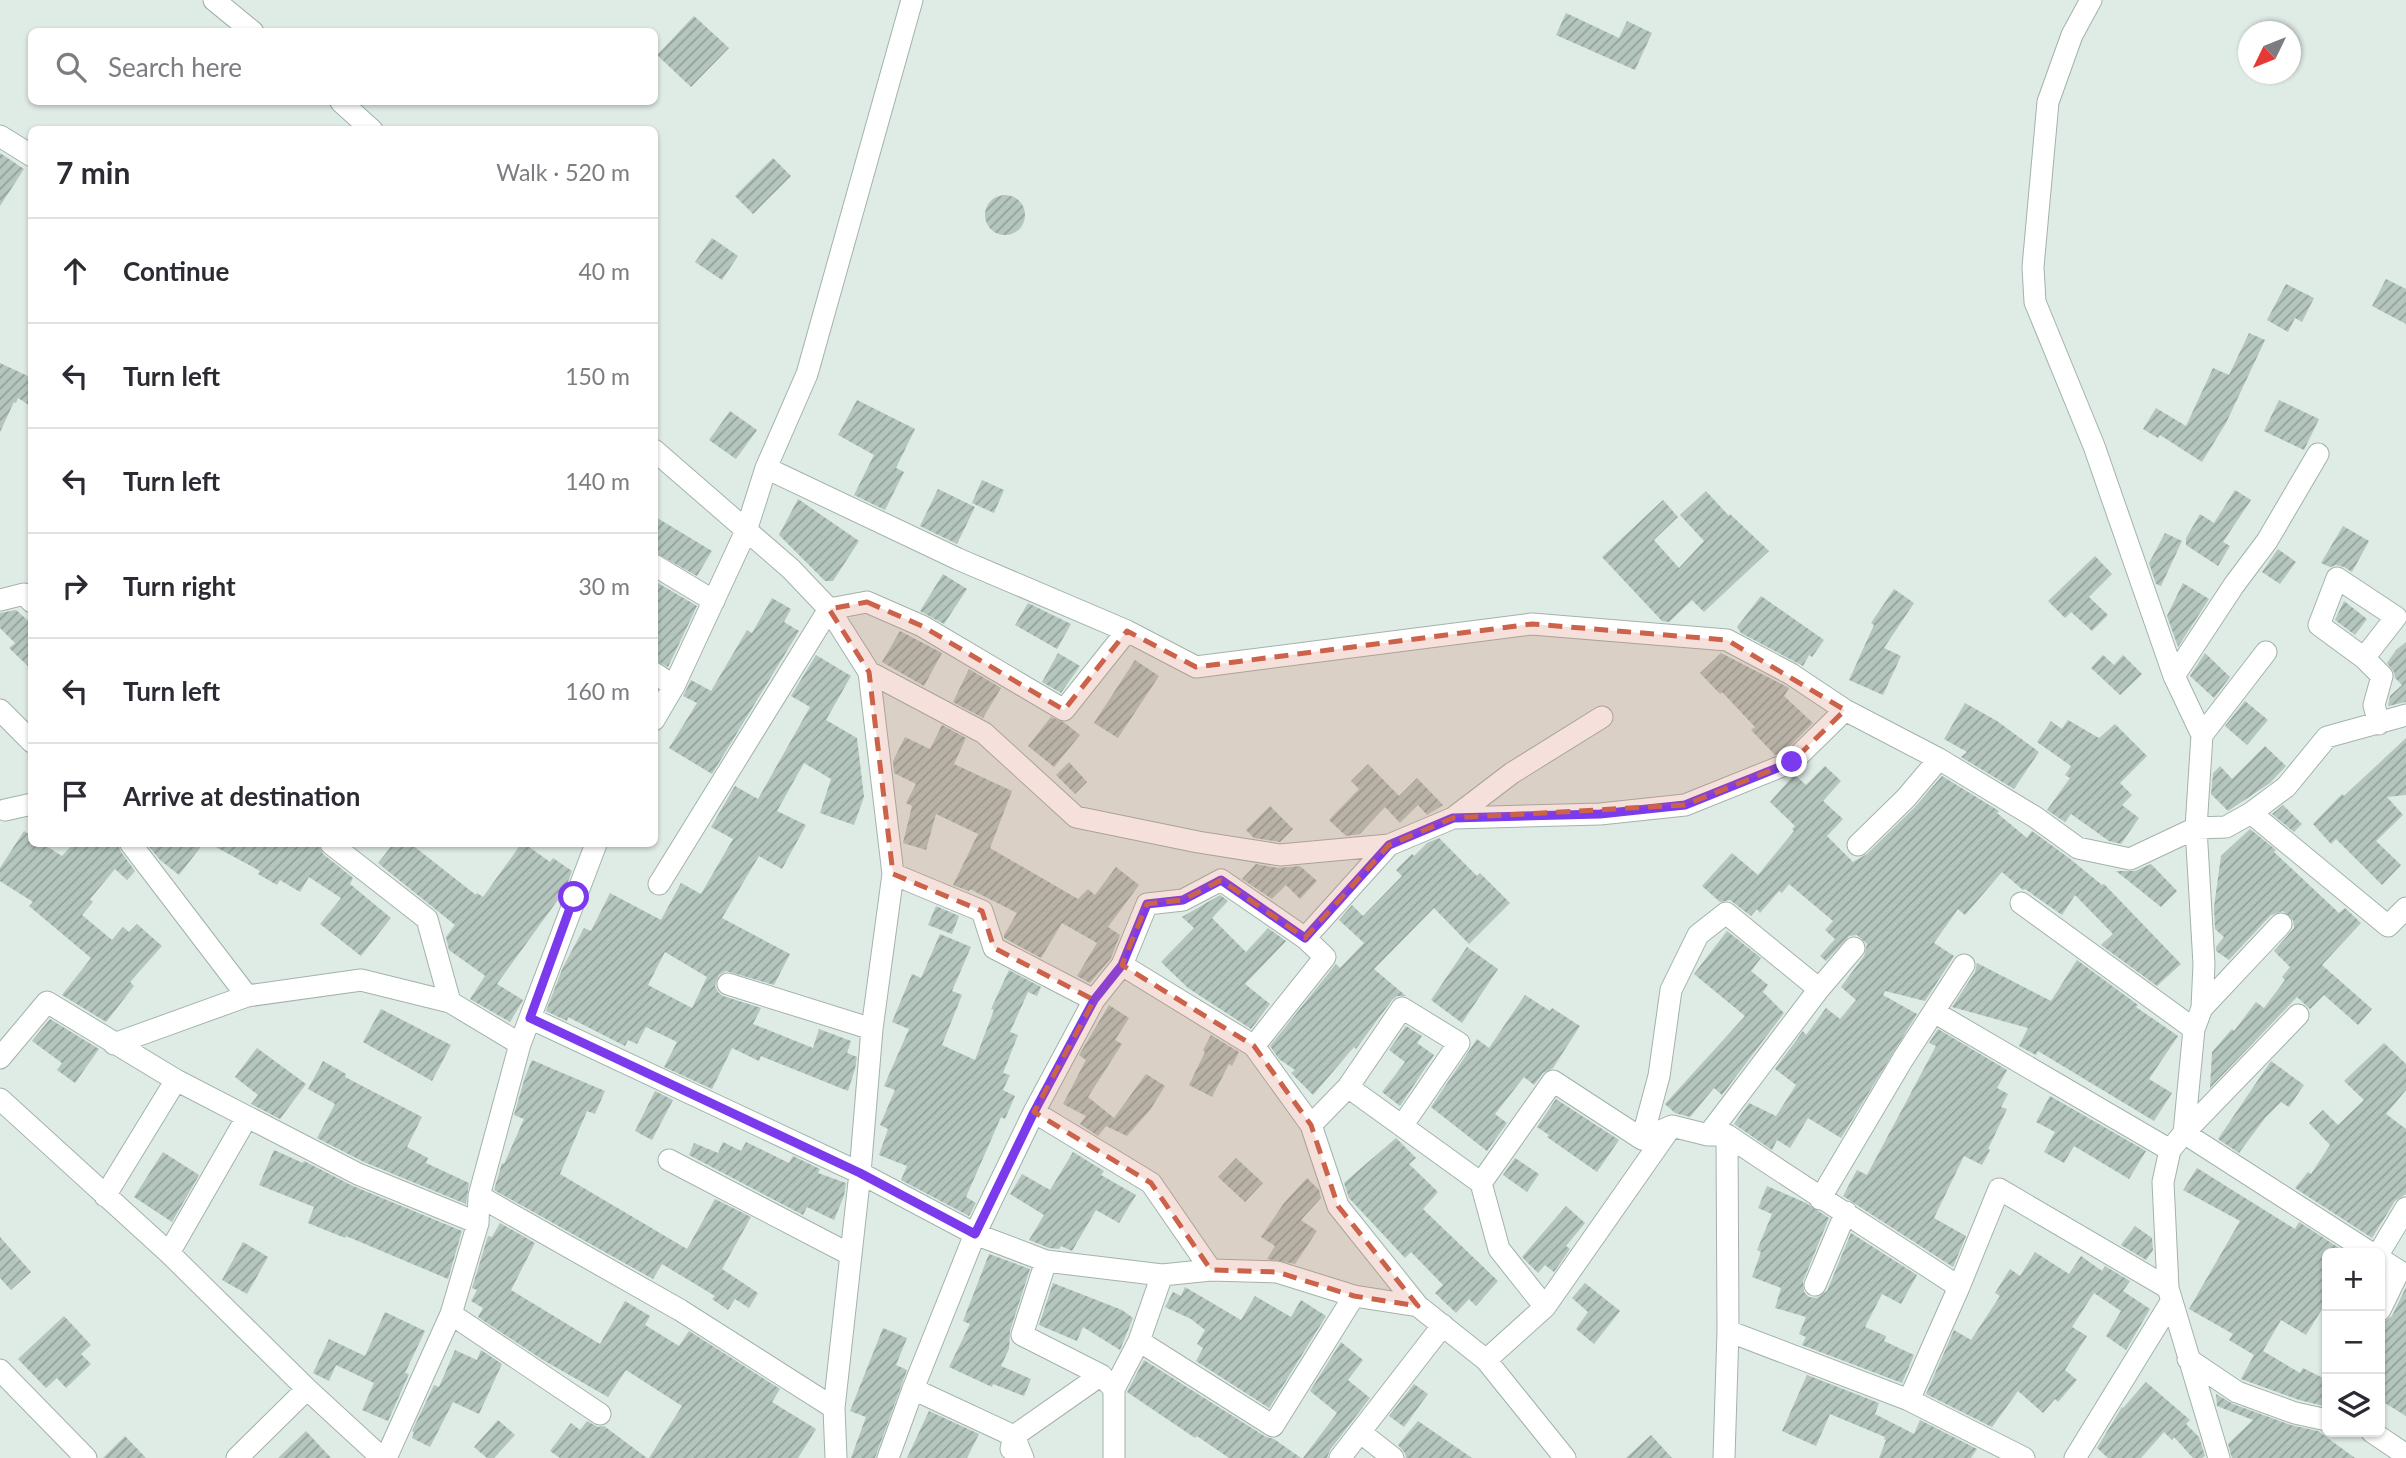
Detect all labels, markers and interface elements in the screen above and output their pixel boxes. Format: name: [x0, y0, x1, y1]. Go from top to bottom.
north arrow: [2238, 21, 2301, 84]
search box: [28, 28, 658, 105]
icon: search: [52, 48, 90, 86]
text: Search here: [108, 51, 242, 83]
text: 7 min: [56, 154, 130, 190]
text: Walk · 520 m: [496, 158, 630, 186]
icon: ahead: [56, 252, 94, 290]
text: Continue: [123, 255, 229, 287]
text: 40 m: [579, 257, 630, 285]
icon: left: [56, 357, 94, 395]
text: Turn left: [123, 360, 220, 392]
text: 150 m: [565, 362, 630, 390]
icon: left: [56, 462, 94, 500]
text: Turn left: [123, 465, 220, 497]
text: 140 m: [565, 467, 630, 495]
icon: right: [56, 567, 94, 605]
text: Turn right: [123, 570, 236, 602]
text: 30 m: [579, 572, 630, 600]
icon: left: [56, 672, 94, 710]
text: Turn left: [123, 675, 220, 707]
text: 160 m: [565, 677, 630, 705]
route end: [1776, 746, 1807, 777]
icon: arrive: [56, 777, 94, 815]
text: Arrive at destination: [123, 780, 360, 812]
route start: [558, 881, 589, 912]
map controls: [2322, 1248, 2385, 1437]
button: +: [2322, 1248, 2385, 1311]
button: −: [2322, 1311, 2385, 1374]
button: layers: [2322, 1374, 2385, 1437]

